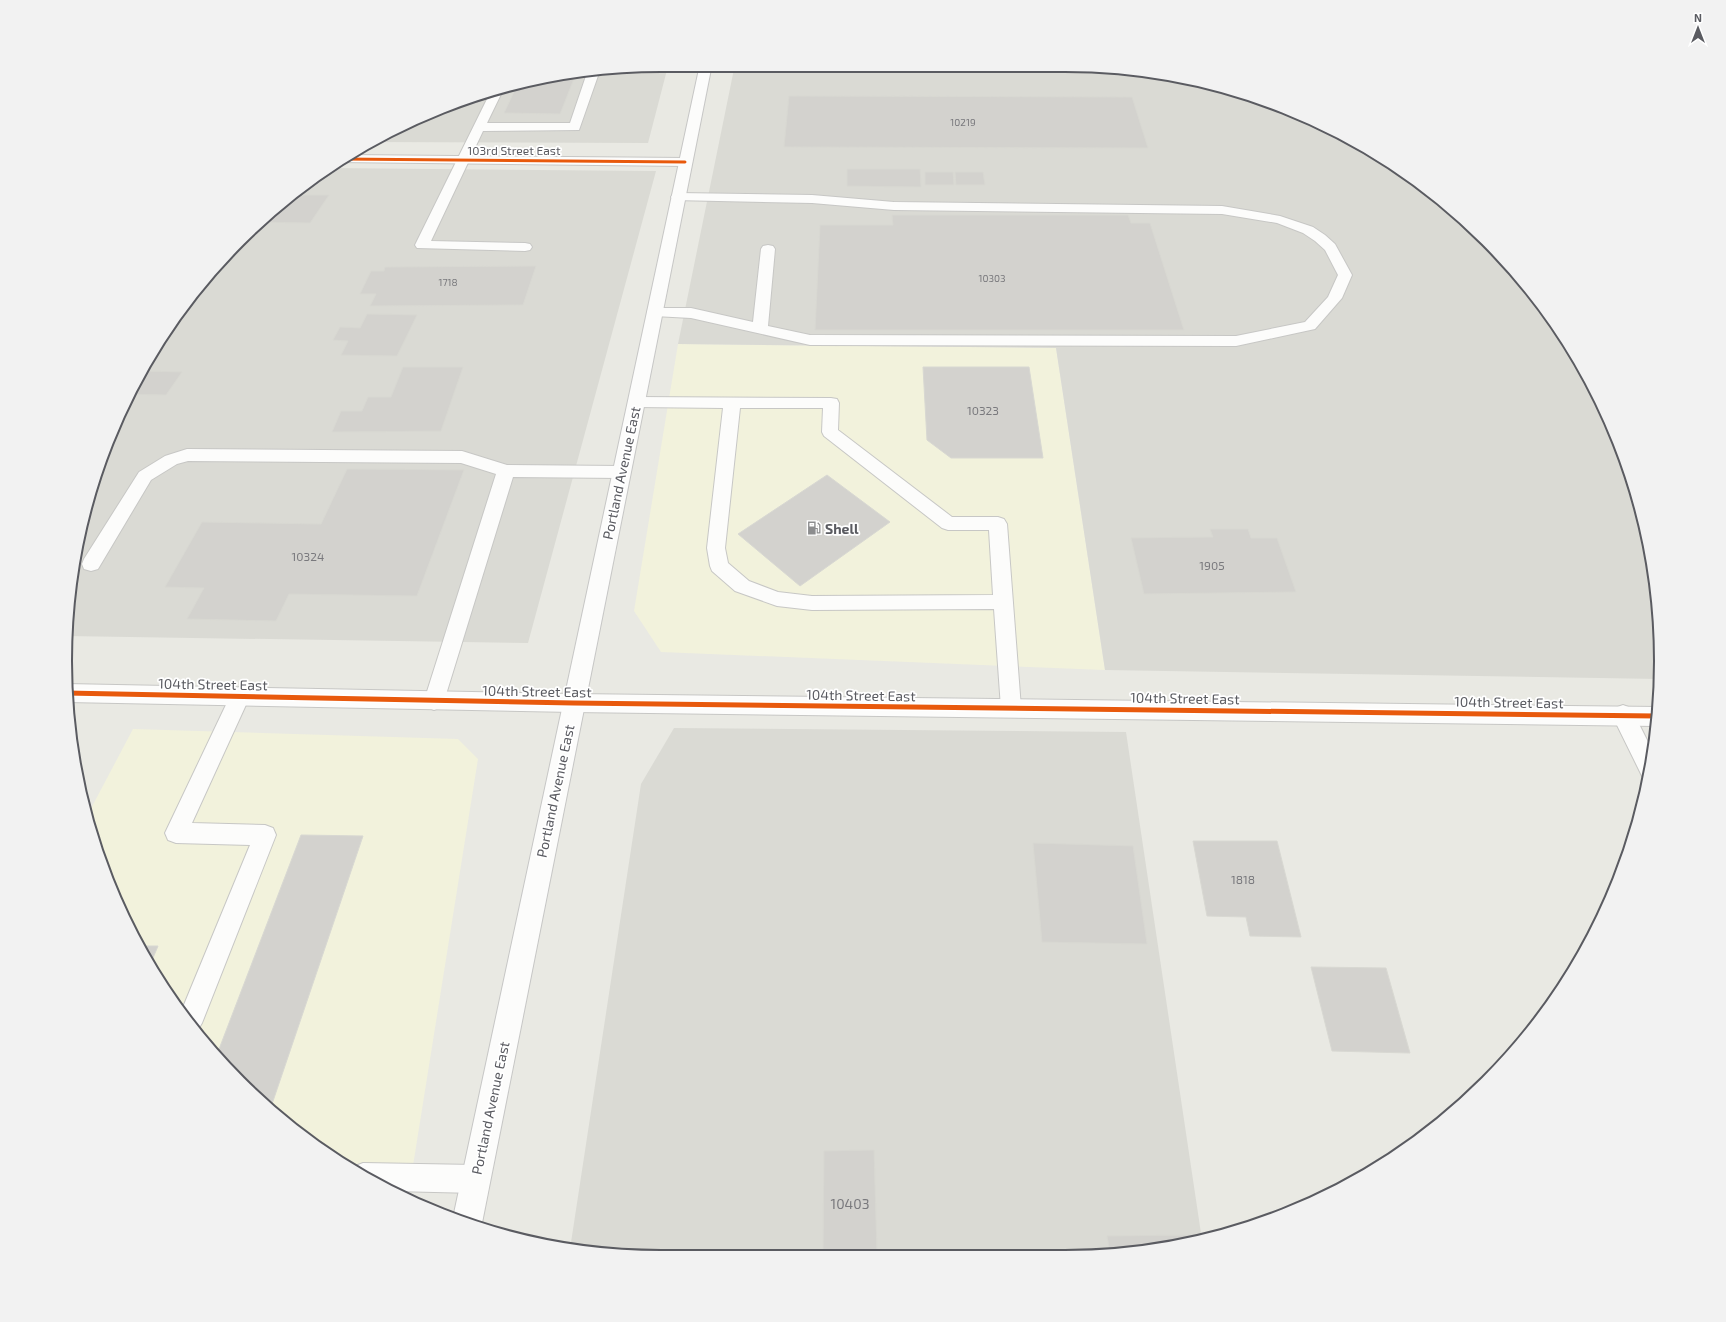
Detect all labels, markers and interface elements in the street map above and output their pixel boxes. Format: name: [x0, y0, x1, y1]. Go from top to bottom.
north arrow: [1678, 8, 1718, 48]
text: N: [1694, 11, 1702, 24]
house number: 10219: [950, 116, 976, 128]
street label: 103rd Street East: [468, 143, 561, 157]
house number: 10303: [978, 272, 1006, 284]
house number: 1718: [438, 276, 458, 288]
house number: 10323: [967, 403, 999, 417]
street label: Portland Avenue East: [599, 405, 643, 541]
fuel station icon: Shell: [806, 520, 822, 536]
place label: Shell: [825, 520, 859, 537]
house number: 10324: [292, 549, 324, 563]
house number: 1905: [1199, 558, 1225, 572]
street label: 104th Street East: [158, 675, 268, 693]
street label: 104th Street East: [482, 682, 592, 700]
street label: 104th Street East: [806, 686, 916, 704]
street label: 104th Street East: [1130, 689, 1240, 707]
street label: 104th Street East: [1454, 693, 1564, 711]
street label: Portland Avenue East: [533, 723, 577, 859]
house number: 1818: [1231, 872, 1255, 886]
street label: Portland Avenue East: [468, 1040, 512, 1176]
house number: 10403: [831, 1195, 869, 1212]

